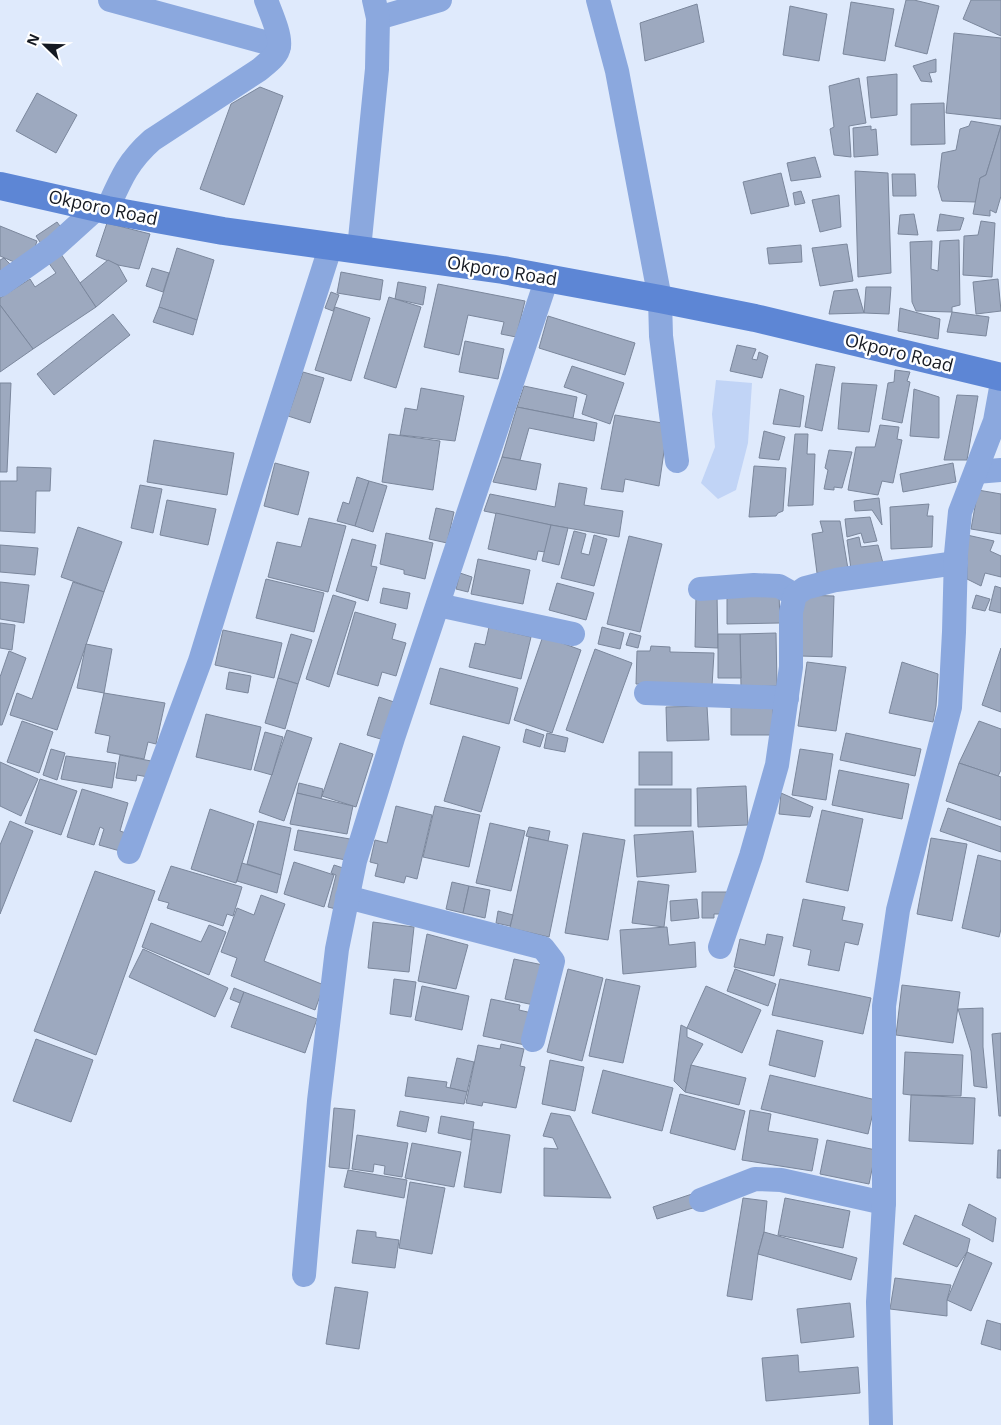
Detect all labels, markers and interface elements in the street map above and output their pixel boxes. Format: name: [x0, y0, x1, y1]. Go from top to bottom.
north arrow: [20, 20, 70, 70]
text: N: [22, 31, 44, 49]
street label: Okporo Road: [46, 184, 160, 230]
street label: Okporo Road: [445, 249, 559, 291]
street label: Okporo Road: [842, 327, 956, 377]

